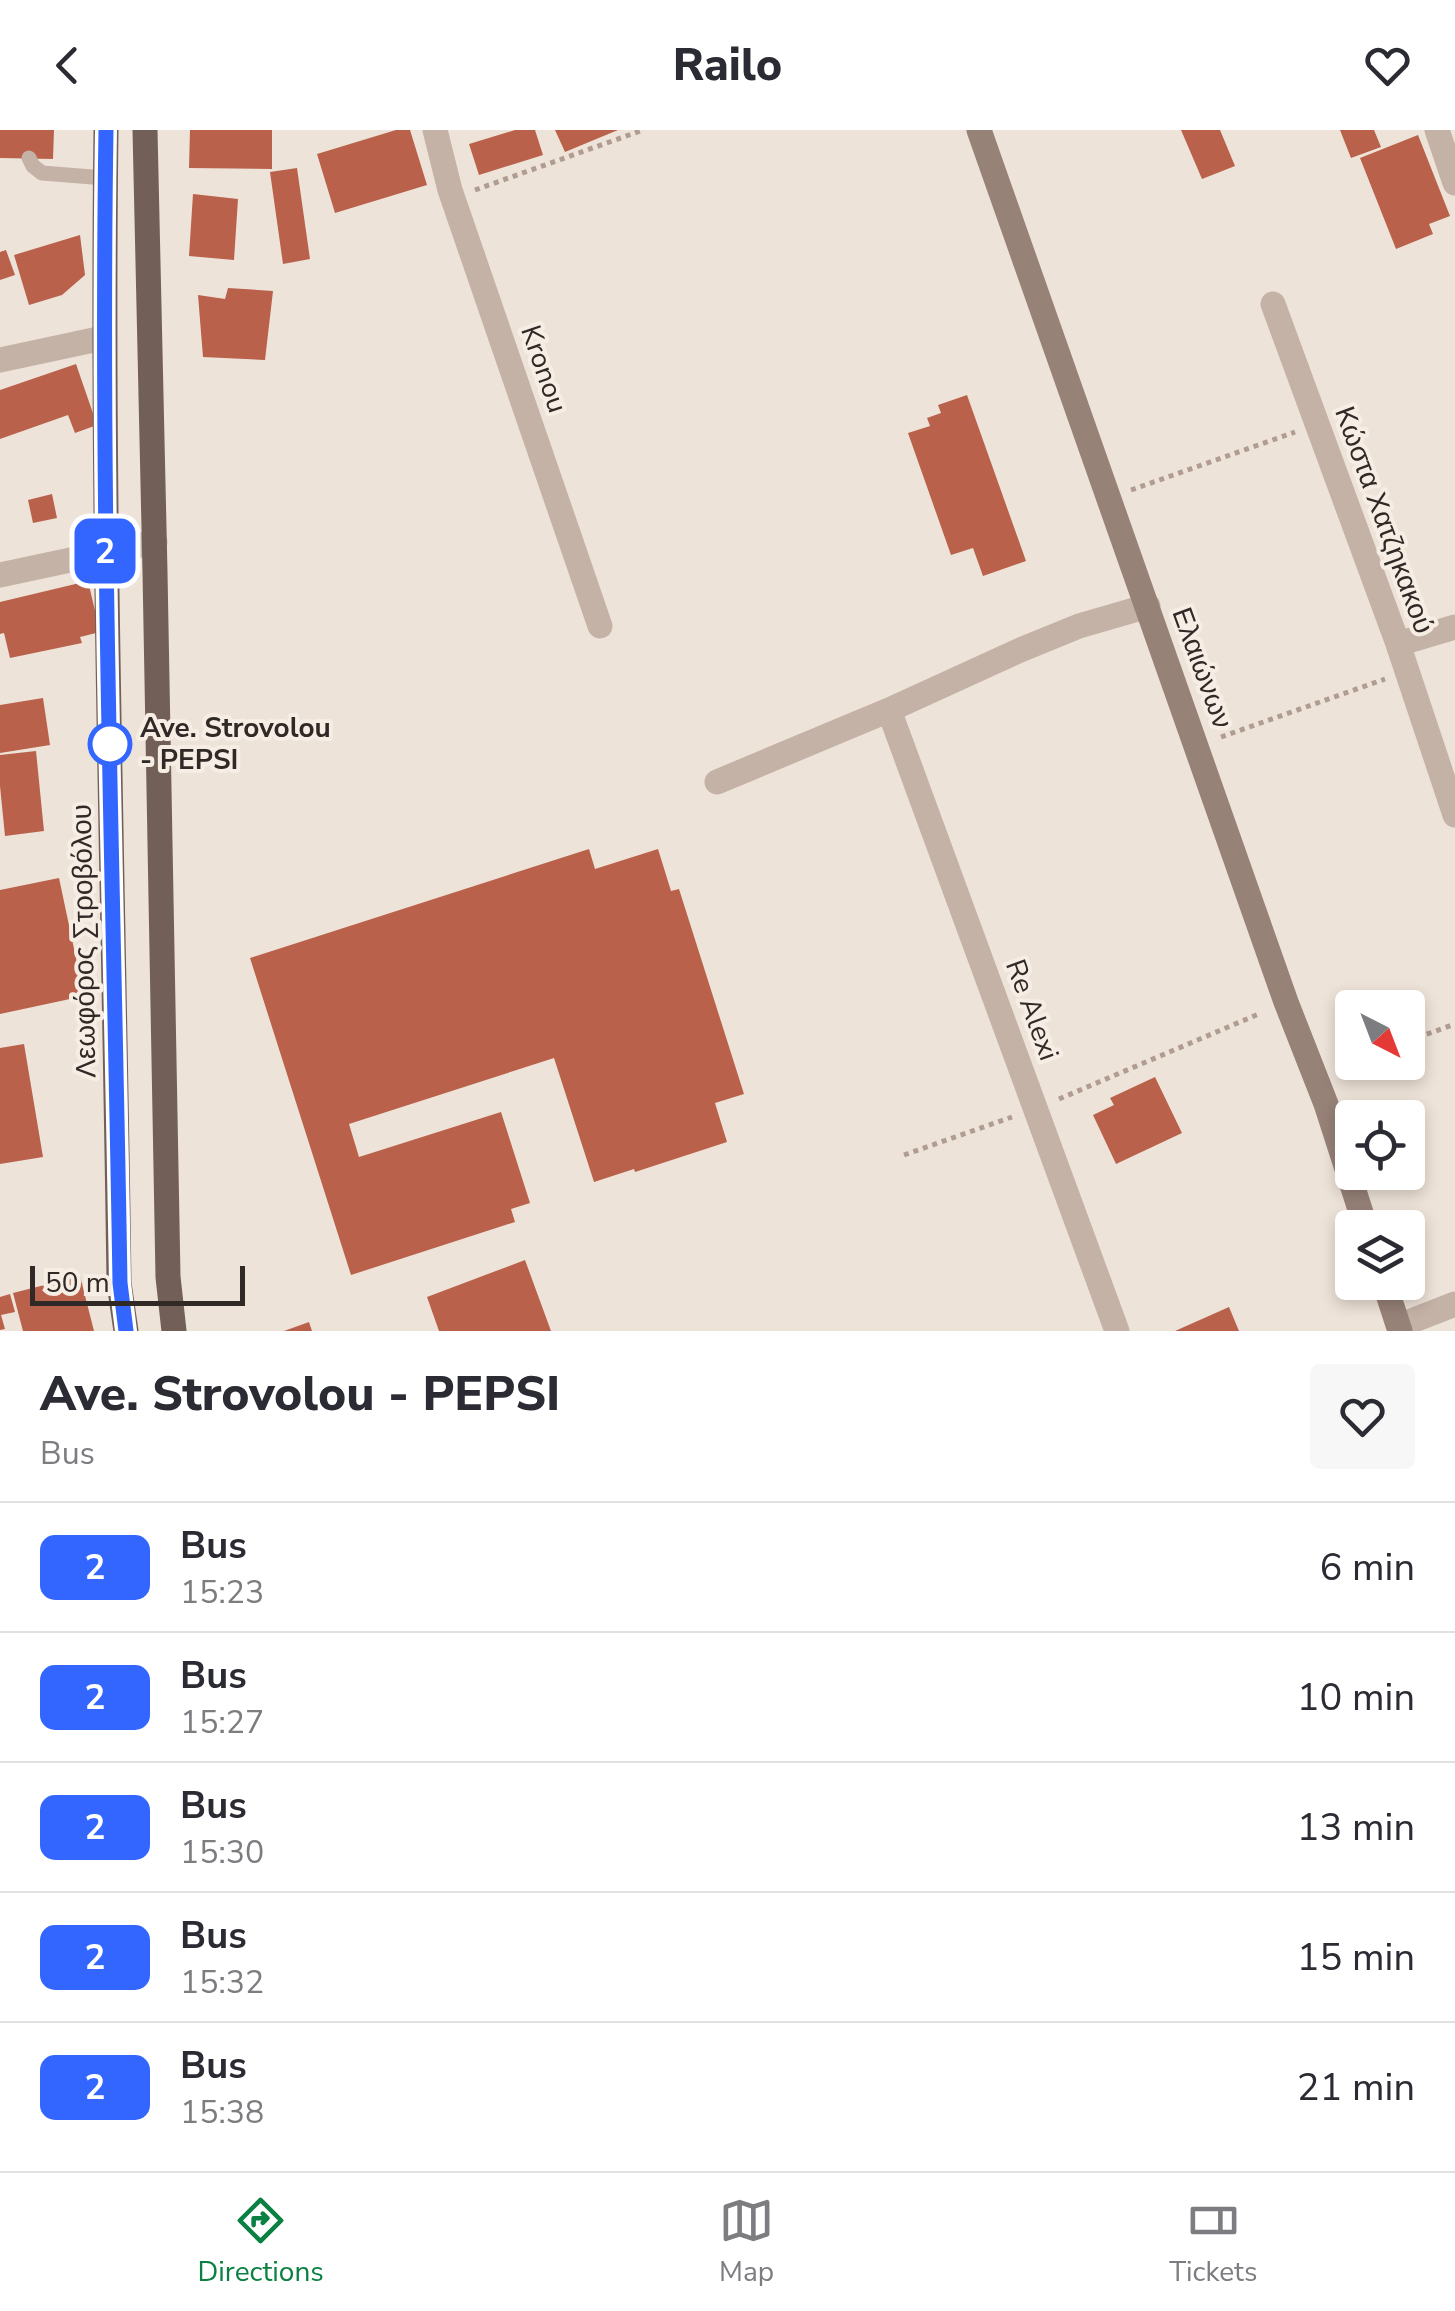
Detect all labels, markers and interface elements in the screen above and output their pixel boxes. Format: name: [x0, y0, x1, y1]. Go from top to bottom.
text: Railo: [673, 35, 782, 96]
icon: back: [40, 38, 95, 93]
icon: heart: [1360, 38, 1415, 93]
street label: Kronou: [511, 320, 577, 418]
street label: Κώστα Χατζηκακού: [1325, 401, 1443, 639]
line badge: 2: [72, 518, 138, 584]
text: 2: [94, 528, 116, 575]
street label: Ελαιώνων: [1163, 602, 1241, 734]
place label: Ave. Strovolou - PEPSI: [140, 709, 331, 779]
marker: Ave. Strovolou - PEPSI: [89, 723, 131, 765]
street label: Λεωφόρος Στροβόλου: [63, 804, 105, 1078]
street label: Re Alexi: [996, 954, 1068, 1066]
north arrow: [1335, 990, 1425, 1080]
map controls: [1335, 990, 1425, 1300]
button: locate: [1335, 1100, 1425, 1190]
button: layers: [1335, 1210, 1425, 1300]
scale bar: [30, 1261, 245, 1306]
text: 50 m: [45, 1264, 110, 1302]
text: Ave. Strovolou - PEPSI: [40, 1361, 560, 1427]
button: heart: [1310, 1364, 1415, 1469]
text: Bus: [40, 1432, 95, 1475]
text: Bus: [180, 1520, 247, 1571]
text: 6 min: [1320, 1542, 1415, 1593]
text: 2: [84, 1544, 106, 1591]
text: 15:23: [180, 1571, 264, 1614]
text: Bus: [180, 1650, 247, 1701]
text: 10 min: [1297, 1672, 1415, 1723]
text: 2: [84, 1674, 106, 1721]
text: 15:27: [180, 1701, 264, 1744]
text: Bus: [180, 1780, 247, 1831]
text: 13 min: [1297, 1802, 1415, 1853]
text: 2: [84, 1804, 106, 1851]
text: 15:30: [180, 1831, 264, 1874]
text: Bus: [180, 1910, 247, 1961]
text: 15 min: [1297, 1932, 1415, 1983]
text: 2: [84, 1934, 106, 1981]
text: 15:32: [180, 1961, 264, 2004]
text: Bus: [180, 2040, 247, 2091]
text: 21 min: [1297, 2062, 1415, 2113]
text: 2: [84, 2064, 106, 2111]
text: 15:38: [180, 2091, 264, 2134]
tab: Directions: [198, 2193, 324, 2291]
tab: Map: [719, 2193, 774, 2291]
tab: Tickets: [1169, 2193, 1257, 2291]

